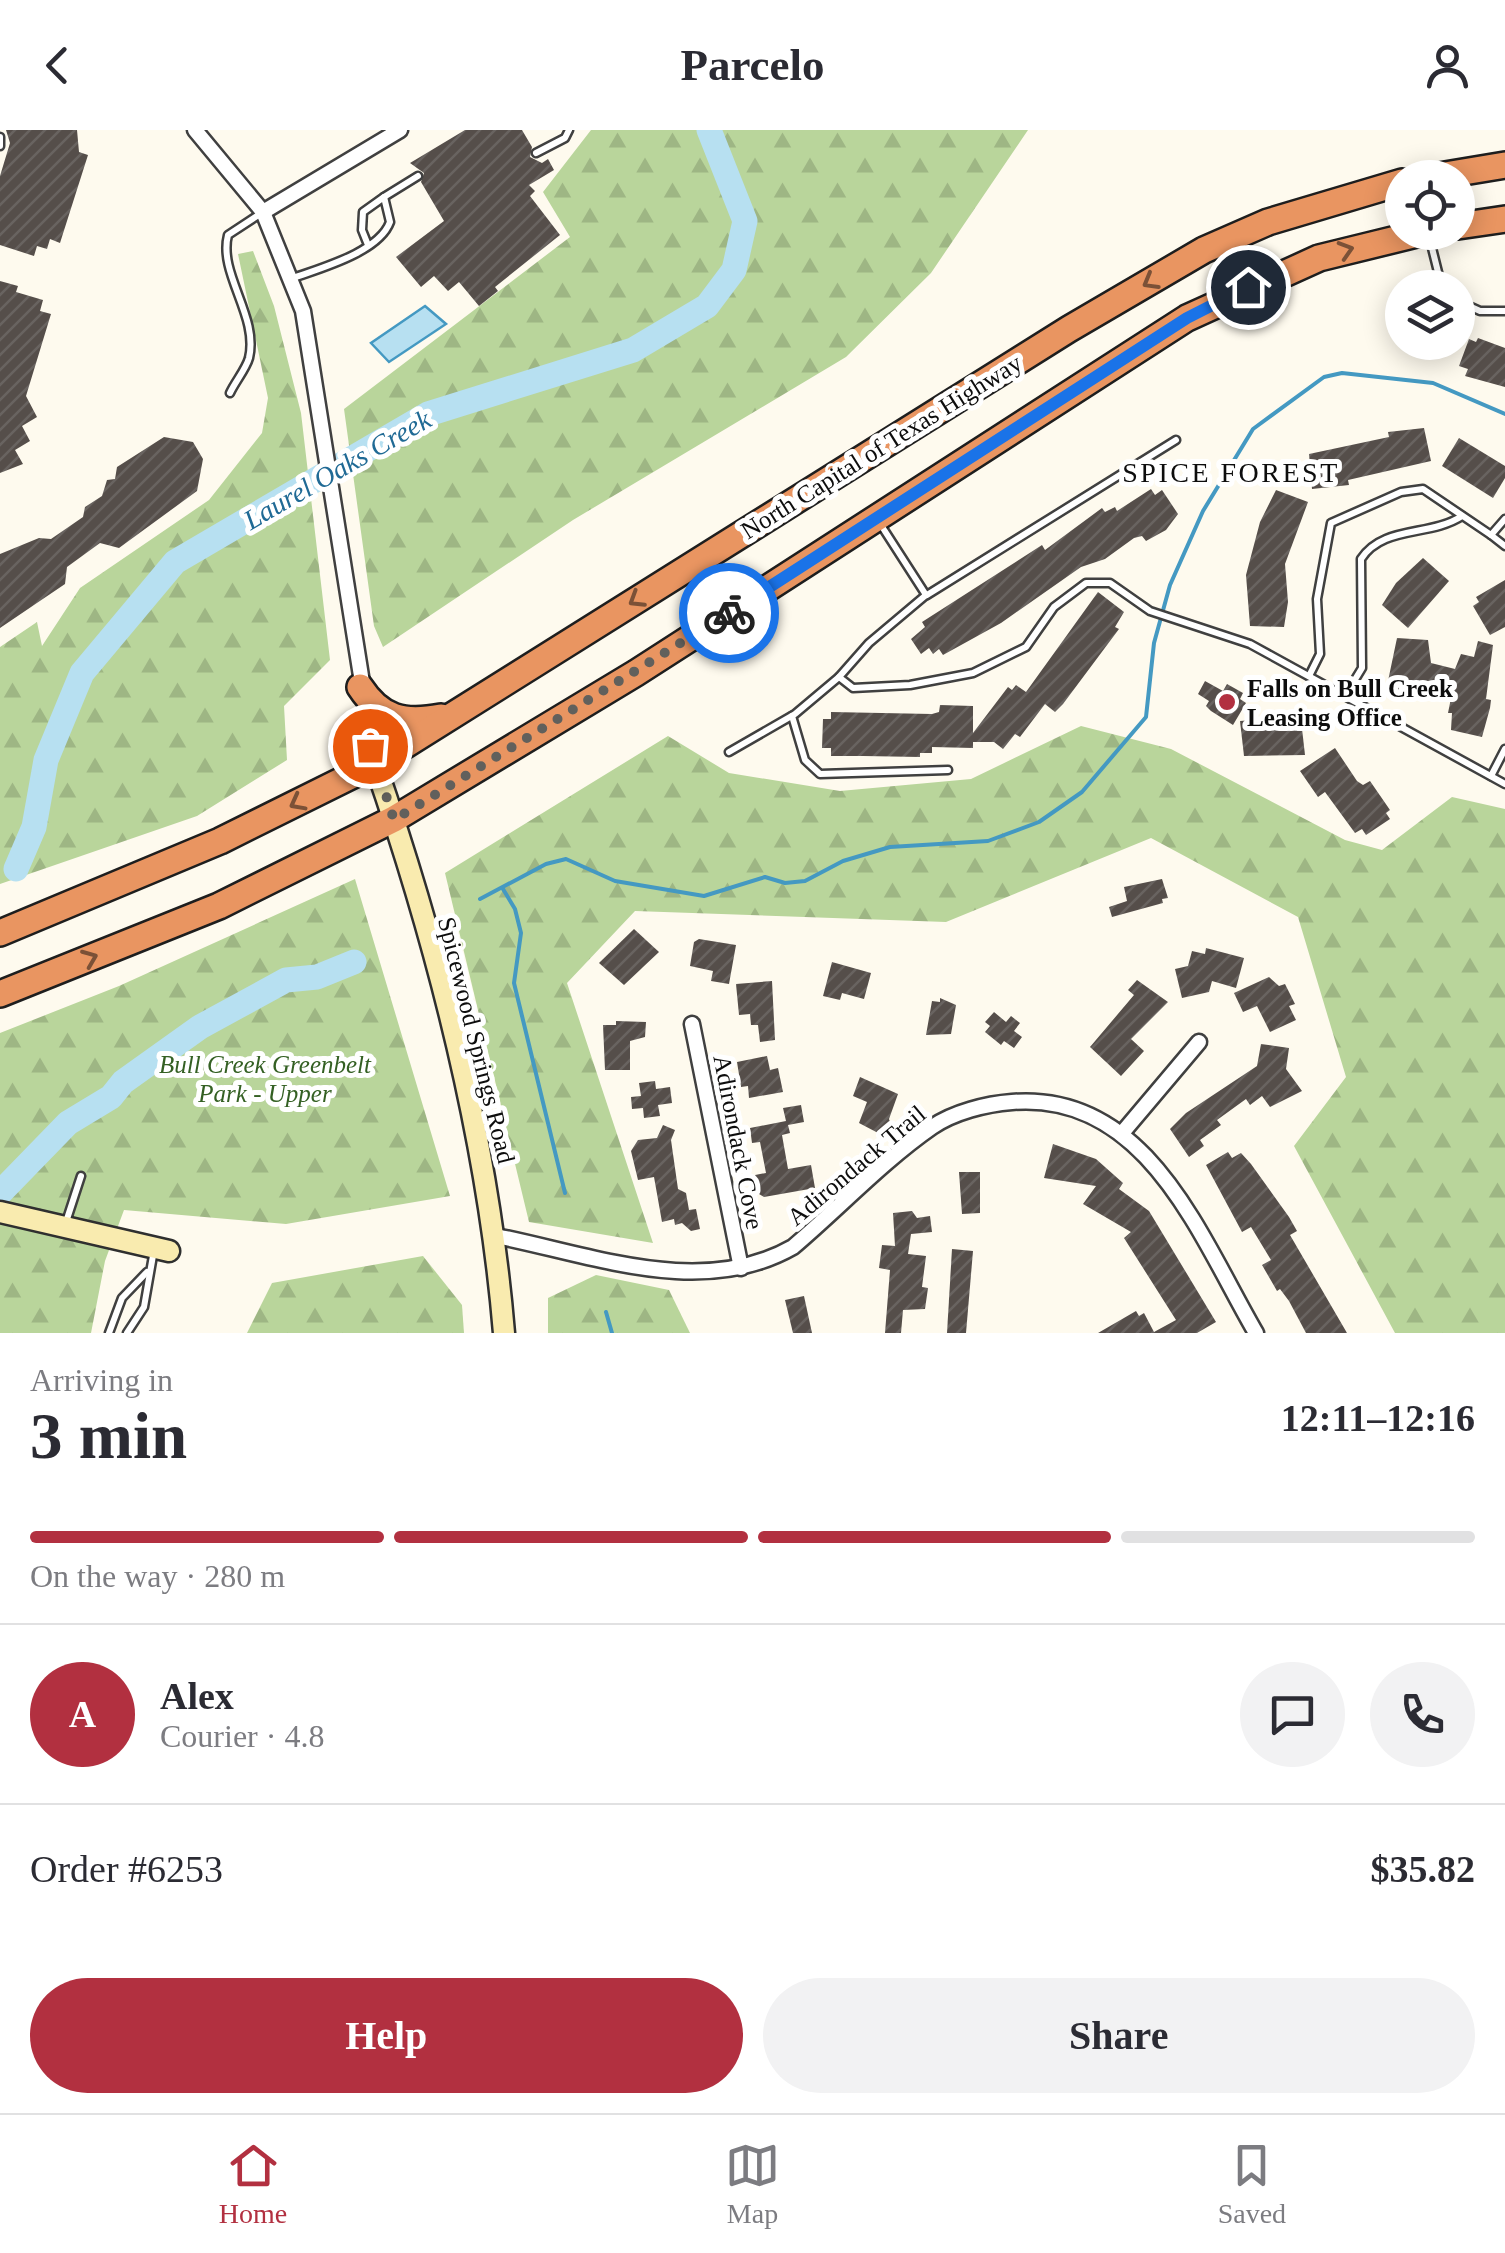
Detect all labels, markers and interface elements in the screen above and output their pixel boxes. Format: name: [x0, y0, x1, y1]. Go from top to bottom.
icon: back: [30, 38, 85, 93]
icon: person: [1420, 38, 1475, 93]
text: Parcelo: [680, 40, 825, 90]
map controls: [1385, 160, 1475, 360]
button: locate: [1385, 160, 1475, 250]
one-way arrow: [1336, 241, 1353, 262]
pin: [1206, 245, 1291, 330]
icon: home: [1221, 260, 1276, 315]
one-way arrow: [1143, 269, 1161, 289]
button: layers: [1385, 270, 1475, 360]
street label: North Capital of Texas Highway: [736, 348, 1027, 544]
water label: Laurel Oaks Creek: [237, 403, 437, 536]
district label: SPICE FOREST: [1122, 457, 1340, 488]
courier: [679, 563, 779, 663]
icon: bike: [702, 586, 757, 641]
one-way arrow: [628, 588, 646, 607]
place label: Falls on Bull Creek Leasing Office: [1247, 675, 1453, 731]
marker: Falls on Bull Creek Leasing Office: [1216, 691, 1238, 713]
pin: [328, 704, 413, 789]
icon: bag: [343, 719, 398, 774]
one-way arrow: [290, 791, 308, 810]
street label: Spicewood Springs Road: [433, 914, 520, 1166]
one-way arrow: [81, 949, 98, 969]
park label: Bull Creek Greenbelt Park - Upper: [159, 1051, 372, 1107]
street label: Adirondack Cove: [708, 1053, 769, 1232]
street label: Adirondack Trail: [782, 1100, 931, 1231]
text: Arriving in: [30, 1362, 173, 1398]
text: 12:11–12:16: [1281, 1397, 1475, 1439]
text: 3 min: [30, 1400, 187, 1472]
text: On the way · 280 m: [30, 1558, 285, 1594]
button: chat: [1240, 1662, 1345, 1767]
button: phone: [1370, 1662, 1475, 1767]
text: Alex: [160, 1675, 234, 1717]
text: A: [69, 1693, 96, 1735]
text: Courier · 4.8: [160, 1718, 324, 1754]
text: Order #6253: [30, 1848, 223, 1890]
text: $35.82: [1371, 1848, 1475, 1890]
button: Help: [30, 1978, 743, 2093]
button: Share: [763, 1978, 1475, 2093]
tab: Home: [219, 2138, 287, 2230]
tab: Map: [725, 2138, 780, 2230]
tab: Saved: [1218, 2138, 1286, 2230]

